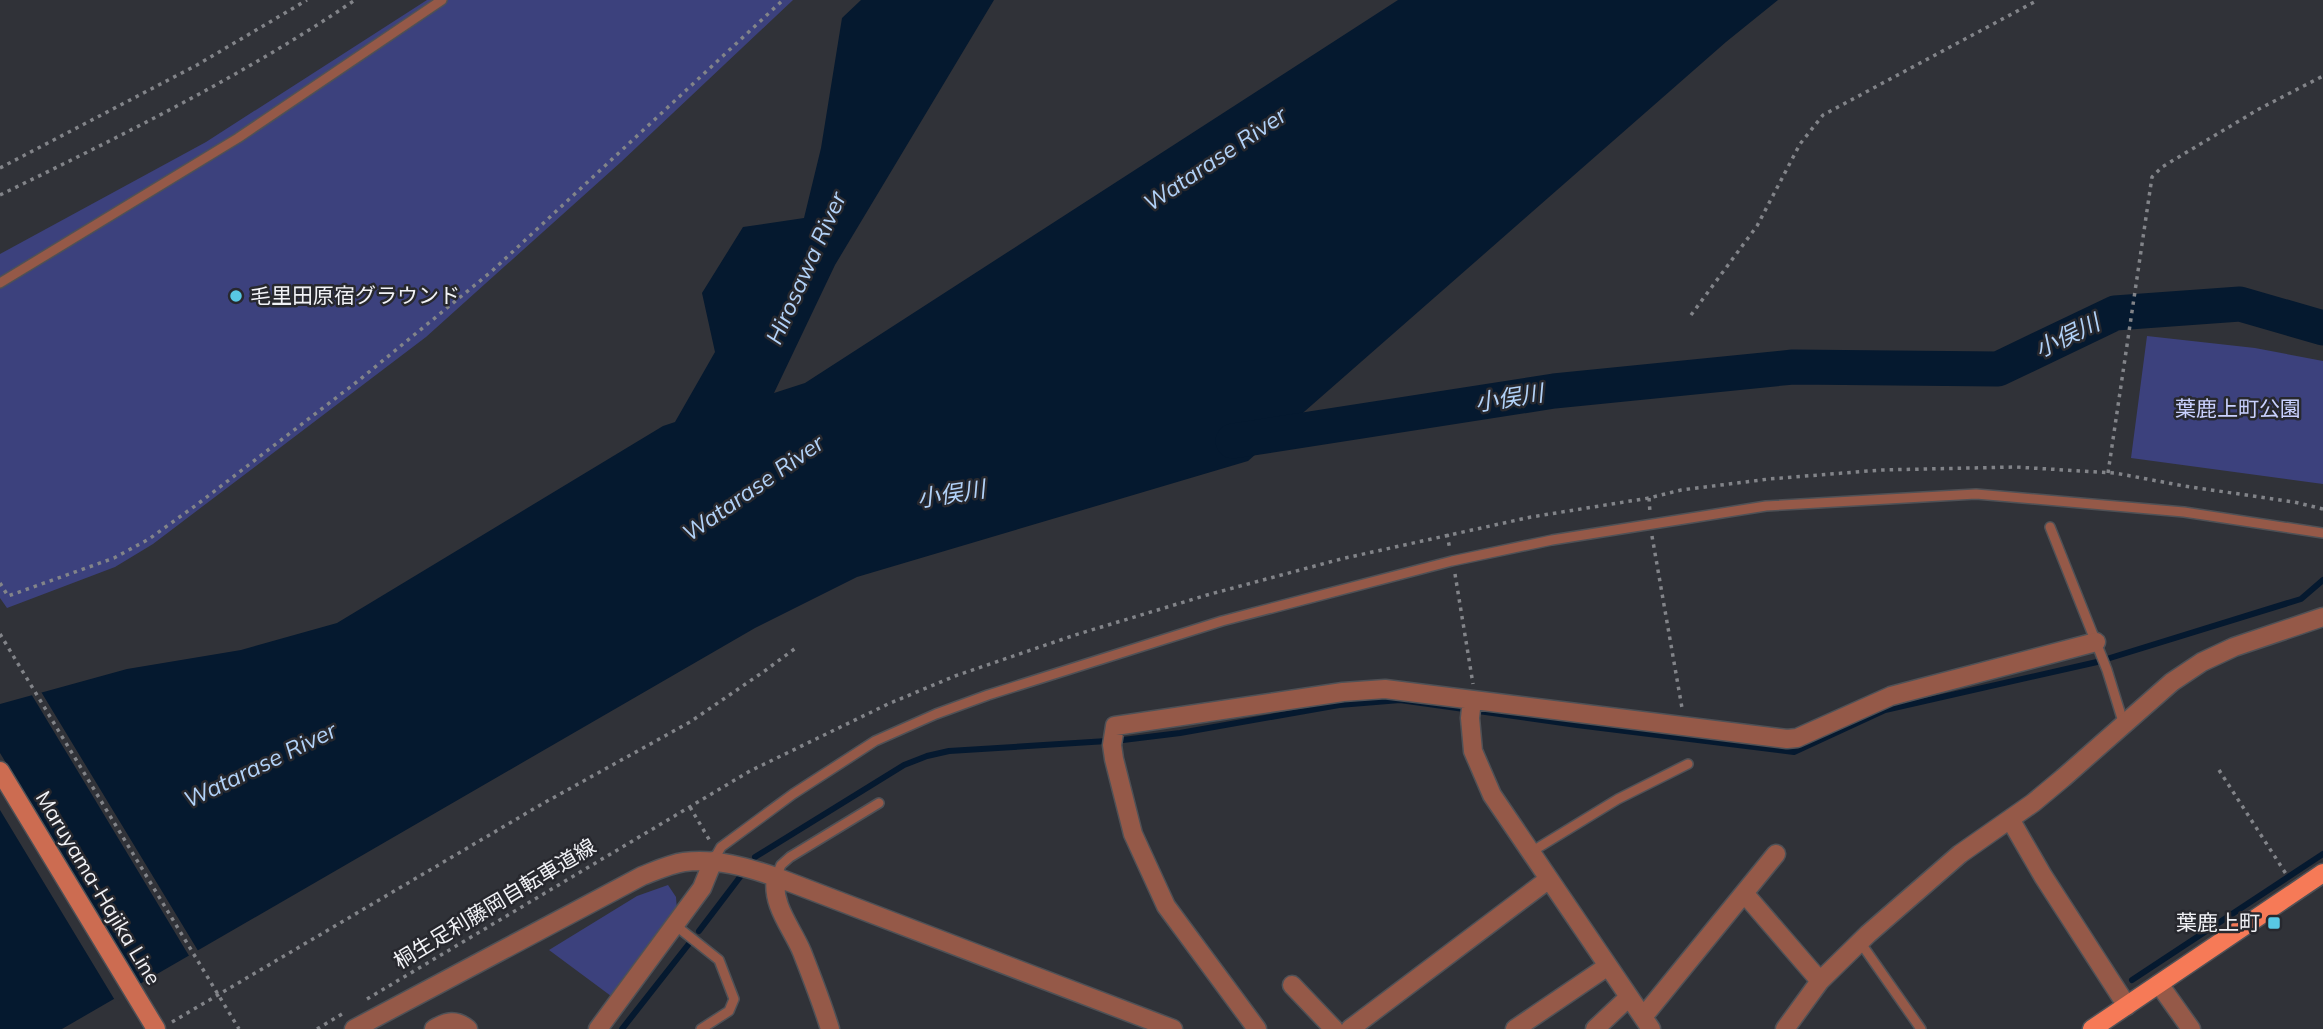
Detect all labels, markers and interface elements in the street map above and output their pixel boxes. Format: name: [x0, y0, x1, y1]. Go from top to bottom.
water label: Watarase River: [1138, 99, 1293, 217]
water label: Hirosawa River: [759, 186, 853, 348]
place label: 毛里田原宿グラウンド: [250, 282, 460, 308]
marker: 毛里田原宿グラウンド: [228, 288, 244, 304]
water label: 小俣川: [2029, 306, 2107, 364]
water label: 小俣川: [1473, 377, 1548, 417]
park label: 葉鹿上町公園: [2175, 395, 2301, 421]
water label: Watarase River: [676, 427, 830, 547]
water label: 小俣川: [915, 473, 990, 513]
water label: Watarase River: [179, 714, 342, 814]
street label: Maruyama-Hajika Line: [31, 786, 167, 989]
street label: 桐生足利藤岡自転車道線: [389, 833, 600, 974]
place label: 葉鹿上町: [2176, 909, 2260, 935]
marker: 葉鹿上町: [2266, 915, 2282, 931]

